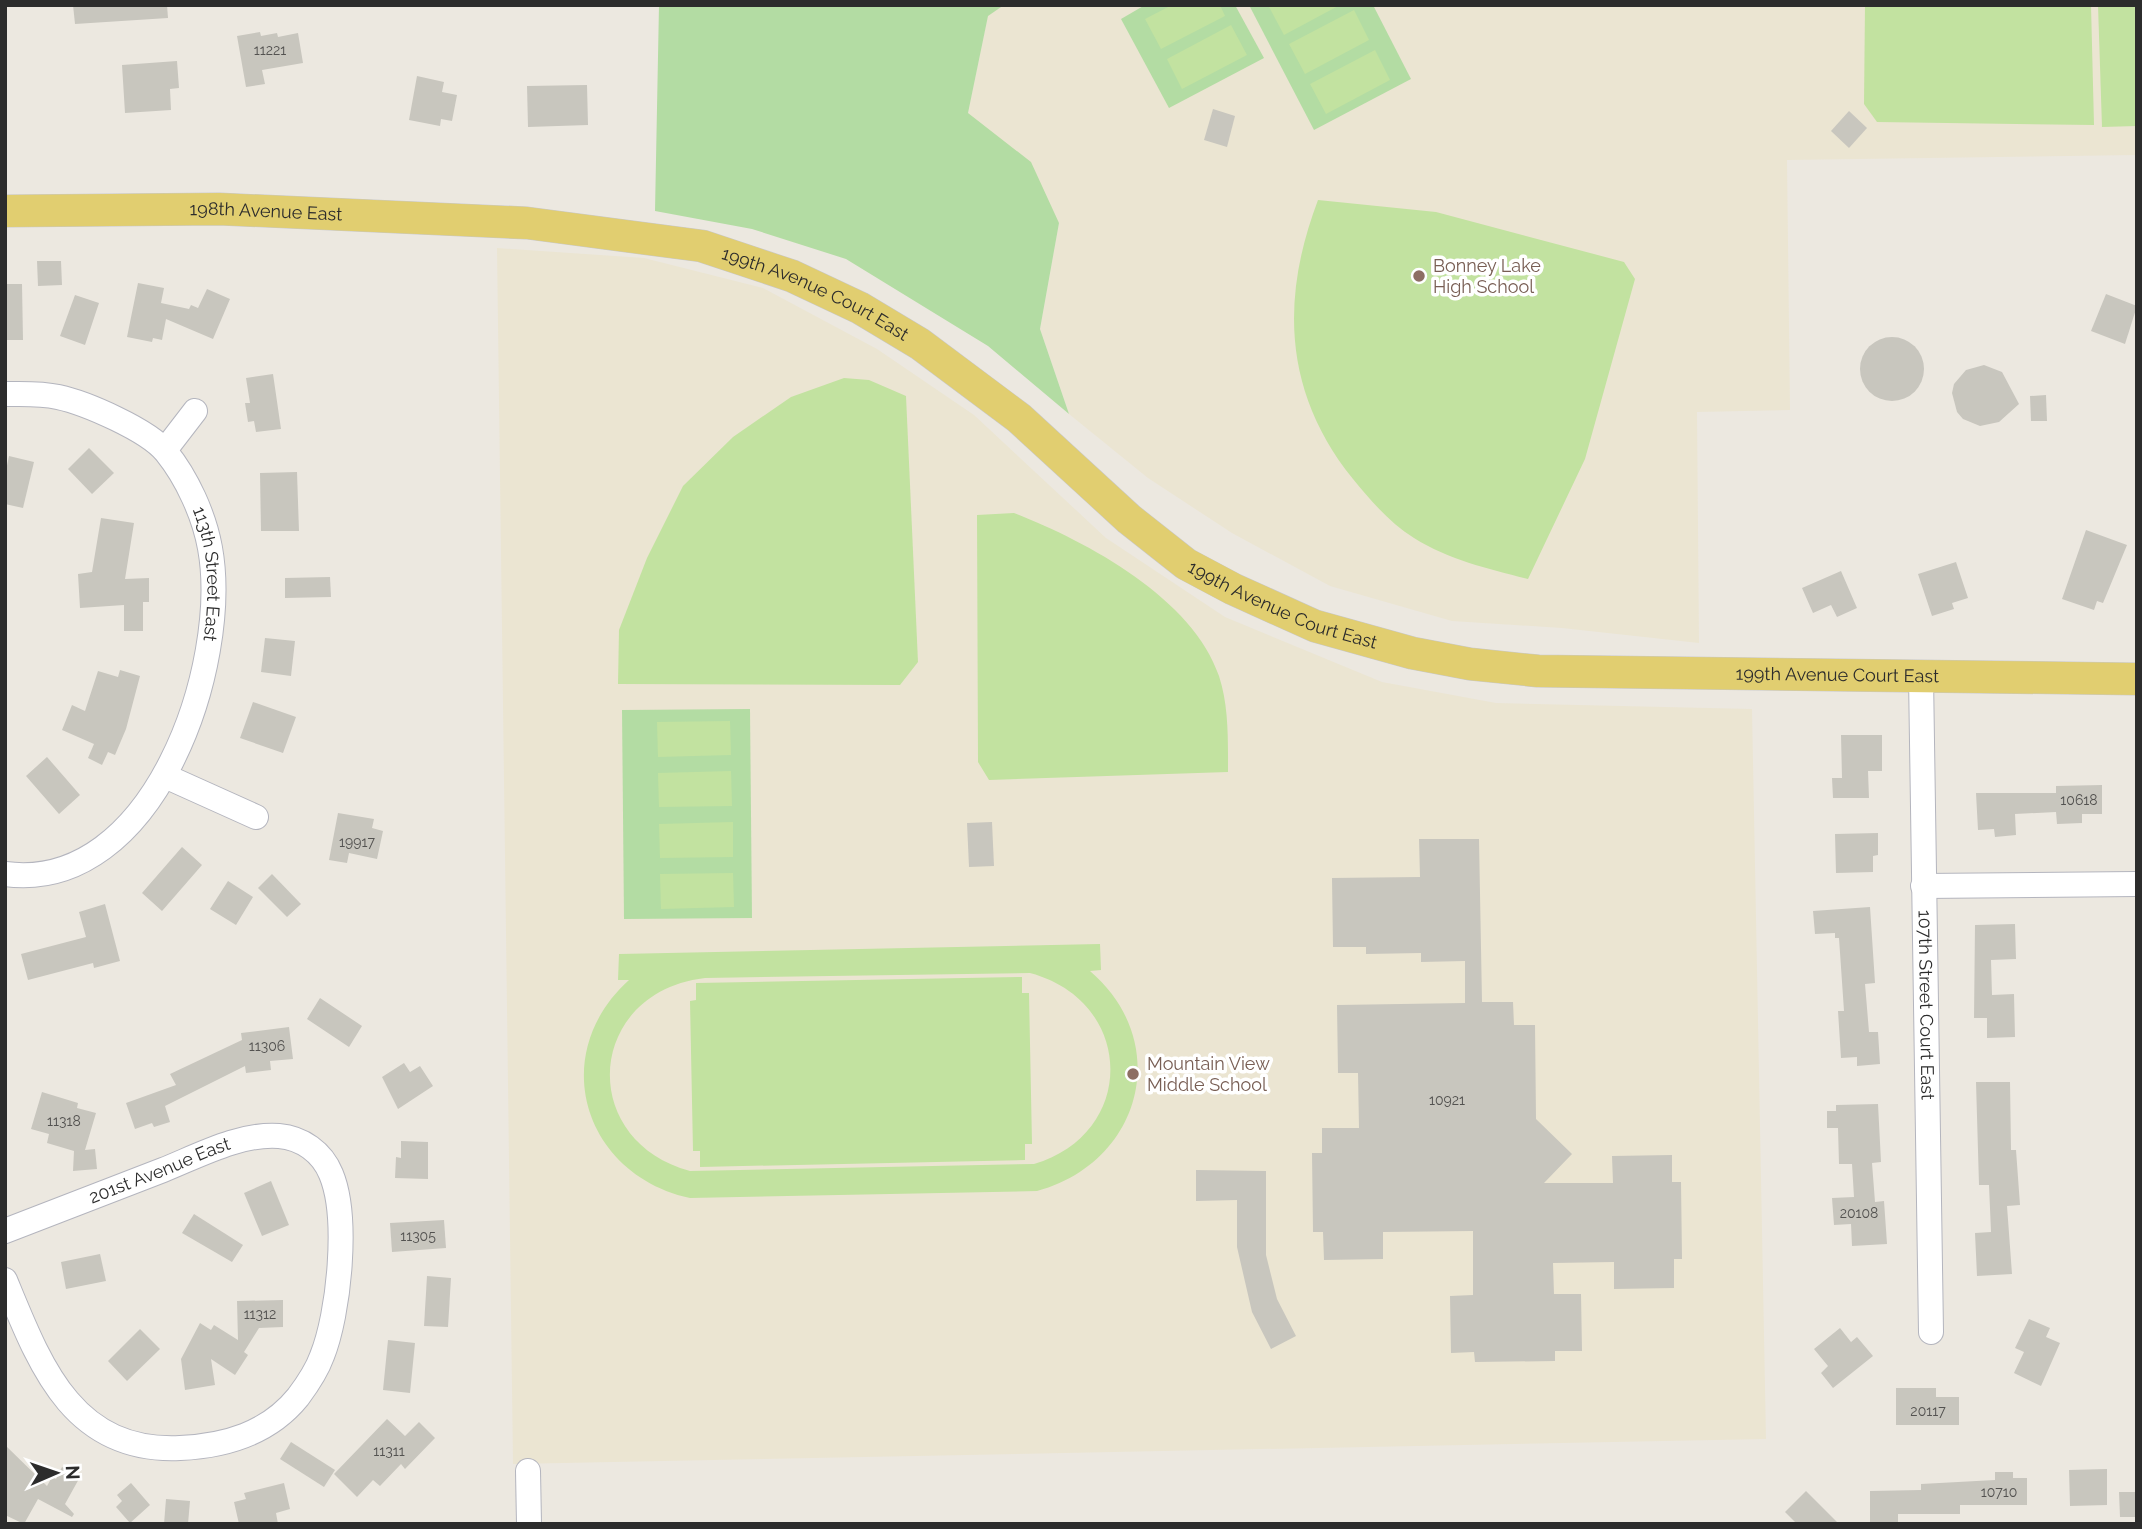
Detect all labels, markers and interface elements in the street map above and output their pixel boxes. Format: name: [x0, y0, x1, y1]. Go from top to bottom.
house number: 11221: [254, 42, 286, 58]
street label: 198th Avenue East: [189, 198, 343, 225]
street label: 199th Avenue Court East: [719, 242, 913, 345]
place label: Bonney Lake High School: [1433, 255, 1541, 297]
marker: Bonney Lake High School: [1411, 268, 1427, 284]
street label: 113th Street East: [189, 503, 224, 643]
street label: 199th Avenue Court East: [1185, 556, 1380, 653]
street label: 199th Avenue Court East: [1735, 663, 1939, 686]
house number: 10618: [2060, 792, 2098, 808]
house number: 19917: [339, 834, 375, 850]
street label: 107th Street Court East: [1915, 910, 1938, 1100]
house number: 11306: [249, 1038, 285, 1054]
place label: Mountain View Middle School: [1147, 1053, 1270, 1095]
marker: Mountain View Middle School: [1125, 1066, 1141, 1082]
house number: 10921: [1429, 1092, 1465, 1108]
house number: 11318: [47, 1113, 81, 1129]
street label: 201st Avenue East: [86, 1133, 233, 1208]
house number: 20108: [1840, 1205, 1878, 1221]
house number: 11305: [400, 1228, 436, 1244]
house number: 11312: [244, 1306, 276, 1322]
house number: 20117: [1910, 1403, 1946, 1419]
north arrow: [21, 1438, 91, 1508]
house number: 11311: [373, 1443, 405, 1459]
text: N: [62, 1465, 84, 1480]
house number: 10710: [1981, 1484, 2017, 1500]

